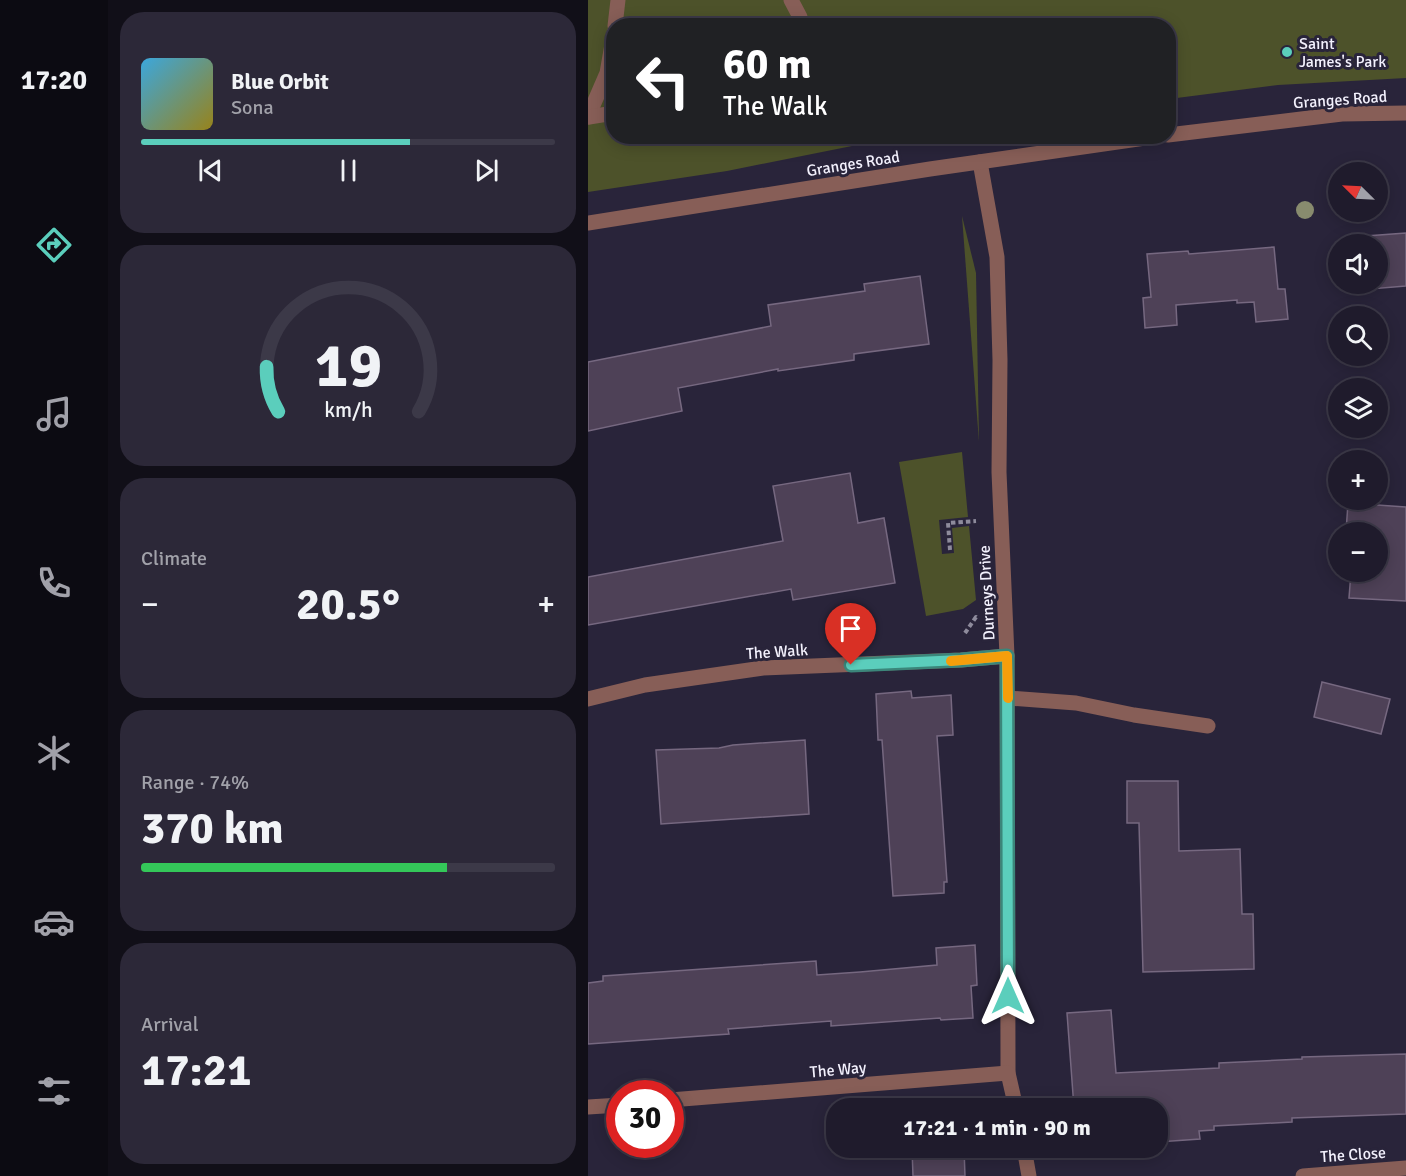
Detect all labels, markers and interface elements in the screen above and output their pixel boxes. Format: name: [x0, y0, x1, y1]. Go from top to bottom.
place label: Saint James's Park: [1299, 34, 1386, 72]
text: 60 m: [723, 39, 812, 90]
icon: left: [624, 42, 702, 120]
marker: Saint James's Park: [1280, 45, 1294, 59]
text: 17:20: [21, 64, 87, 97]
text: Blue Orbit: [231, 68, 329, 95]
street label: Granges Road: [1292, 87, 1388, 113]
text: The Walk: [723, 90, 828, 123]
text: Sona: [231, 95, 274, 120]
street label: Granges Road: [805, 147, 901, 181]
icon: previous: [194, 154, 227, 187]
icon: pause: [332, 154, 365, 187]
icon: next: [470, 154, 503, 187]
north arrow: [1328, 162, 1388, 222]
map controls: [1328, 162, 1388, 582]
icon: directions: [33, 224, 75, 266]
button: sound: [1328, 234, 1388, 294]
button: search: [1328, 306, 1388, 366]
text: 19: [314, 327, 382, 404]
button: layers: [1328, 378, 1388, 438]
icon: music: [33, 393, 75, 435]
text: km/h: [324, 398, 372, 424]
button: +: [1328, 450, 1388, 510]
button: −: [1328, 522, 1388, 582]
street label: Durneys Drive: [975, 545, 999, 641]
text: Climate: [141, 546, 207, 571]
icon: phone: [33, 562, 75, 604]
text: 20.5°: [296, 577, 400, 632]
text: −: [141, 584, 159, 625]
text: +: [537, 584, 555, 625]
pin: [825, 603, 876, 665]
icon: arrive: [834, 612, 867, 645]
street label: The Walk: [745, 640, 809, 664]
icon: climate: [33, 732, 75, 774]
text: Range · 74%: [141, 770, 249, 795]
text: 370 km: [141, 801, 284, 856]
icon: car: [33, 901, 75, 943]
position arrow: [976, 964, 1040, 1028]
text: Arrival: [141, 1012, 199, 1037]
text: 17:21: [141, 1043, 251, 1098]
street label: The Way: [809, 1058, 868, 1082]
icon: filters: [33, 1070, 75, 1112]
speed limit sign: 30: [606, 1080, 684, 1158]
text: 17:21 · 1 min · 90 m: [903, 1114, 1091, 1141]
street label: The Close: [1320, 1143, 1387, 1167]

